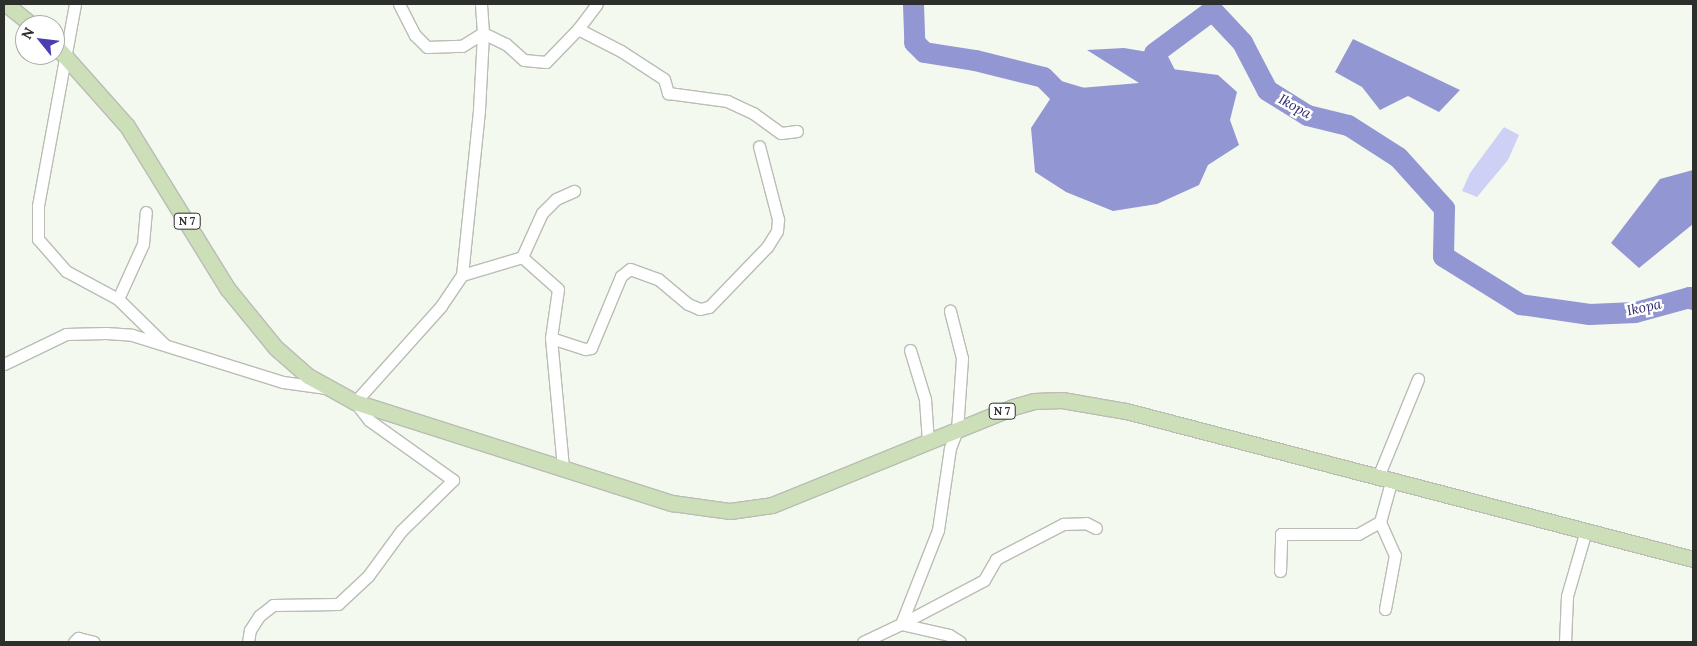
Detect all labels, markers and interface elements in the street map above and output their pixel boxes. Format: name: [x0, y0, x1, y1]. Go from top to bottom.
north arrow: [15, 15, 65, 65]
text: N: [17, 24, 38, 42]
water label: Ikopa: [1276, 90, 1314, 122]
road number: N 7: [173, 212, 201, 230]
water label: Ikopa: [1625, 295, 1663, 319]
road number: N 7: [988, 402, 1016, 420]

